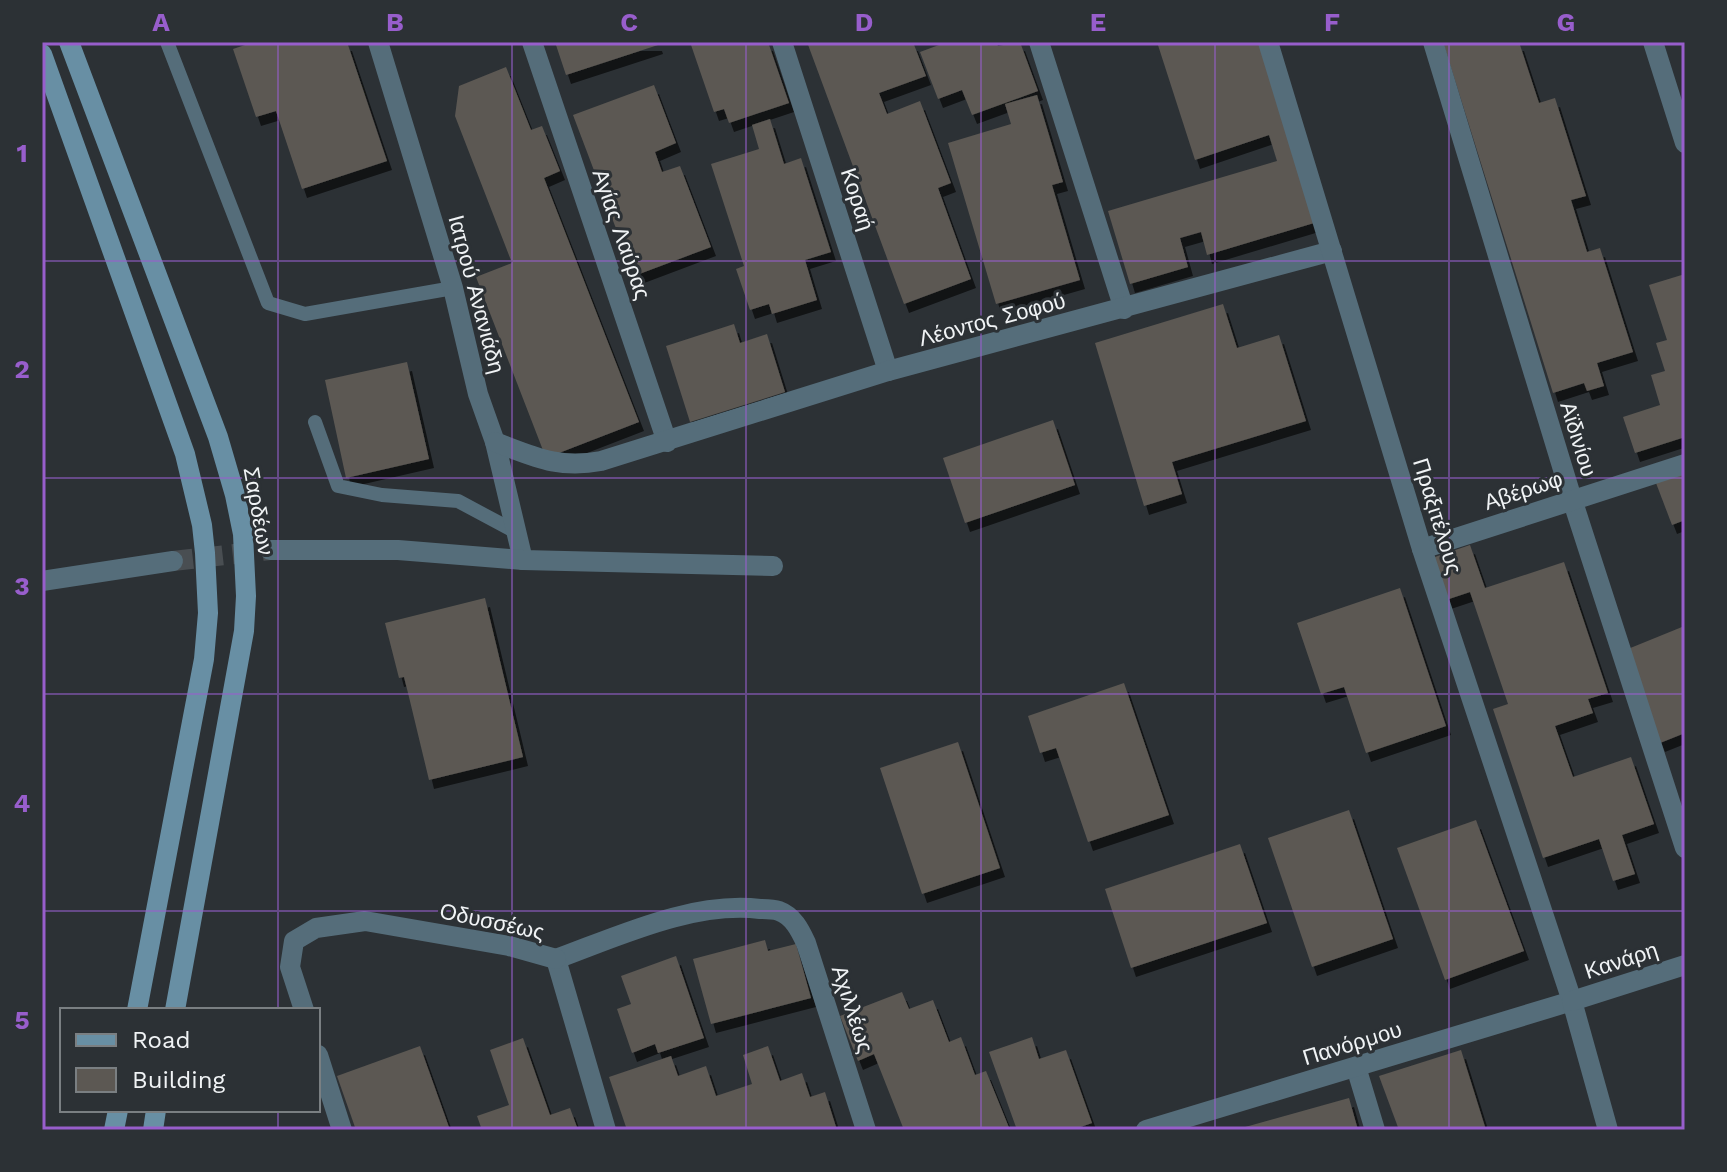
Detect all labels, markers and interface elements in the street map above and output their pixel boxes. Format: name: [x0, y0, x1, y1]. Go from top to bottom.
text: A: [152, 7, 170, 37]
text: B: [386, 7, 404, 37]
text: C: [620, 7, 638, 37]
text: D: [855, 7, 873, 37]
text: E: [1090, 7, 1106, 37]
text: F: [1324, 7, 1340, 37]
text: G: [1557, 7, 1575, 37]
text: 1: [16, 138, 28, 168]
street label: Κοραή: [836, 165, 879, 234]
street label: Αγίας Λαύρας: [588, 166, 656, 303]
street label: Ιατρού Ανανιάδη: [443, 212, 510, 376]
street label: Λέοντος Σοφού: [916, 288, 1068, 351]
text: 2: [14, 354, 30, 384]
street label: Αϊδινίου: [1555, 399, 1602, 480]
street label: Πραξιτέλους: [1408, 455, 1467, 577]
street label: Σαρδέων: [238, 465, 279, 557]
street label: Αβέρωφ: [1481, 466, 1566, 515]
text: 3: [14, 571, 30, 601]
text: 4: [14, 788, 31, 818]
street label: Οδυσσέως: [437, 898, 546, 945]
street label: Κανάρη: [1581, 937, 1661, 984]
street label: Αχιλλέως: [827, 962, 878, 1056]
text: 5: [14, 1005, 30, 1035]
legend: [60, 1008, 320, 1112]
street label: Πανόρμου: [1300, 1017, 1405, 1070]
text: Road: [132, 1026, 191, 1054]
text: Building: [132, 1066, 225, 1094]

